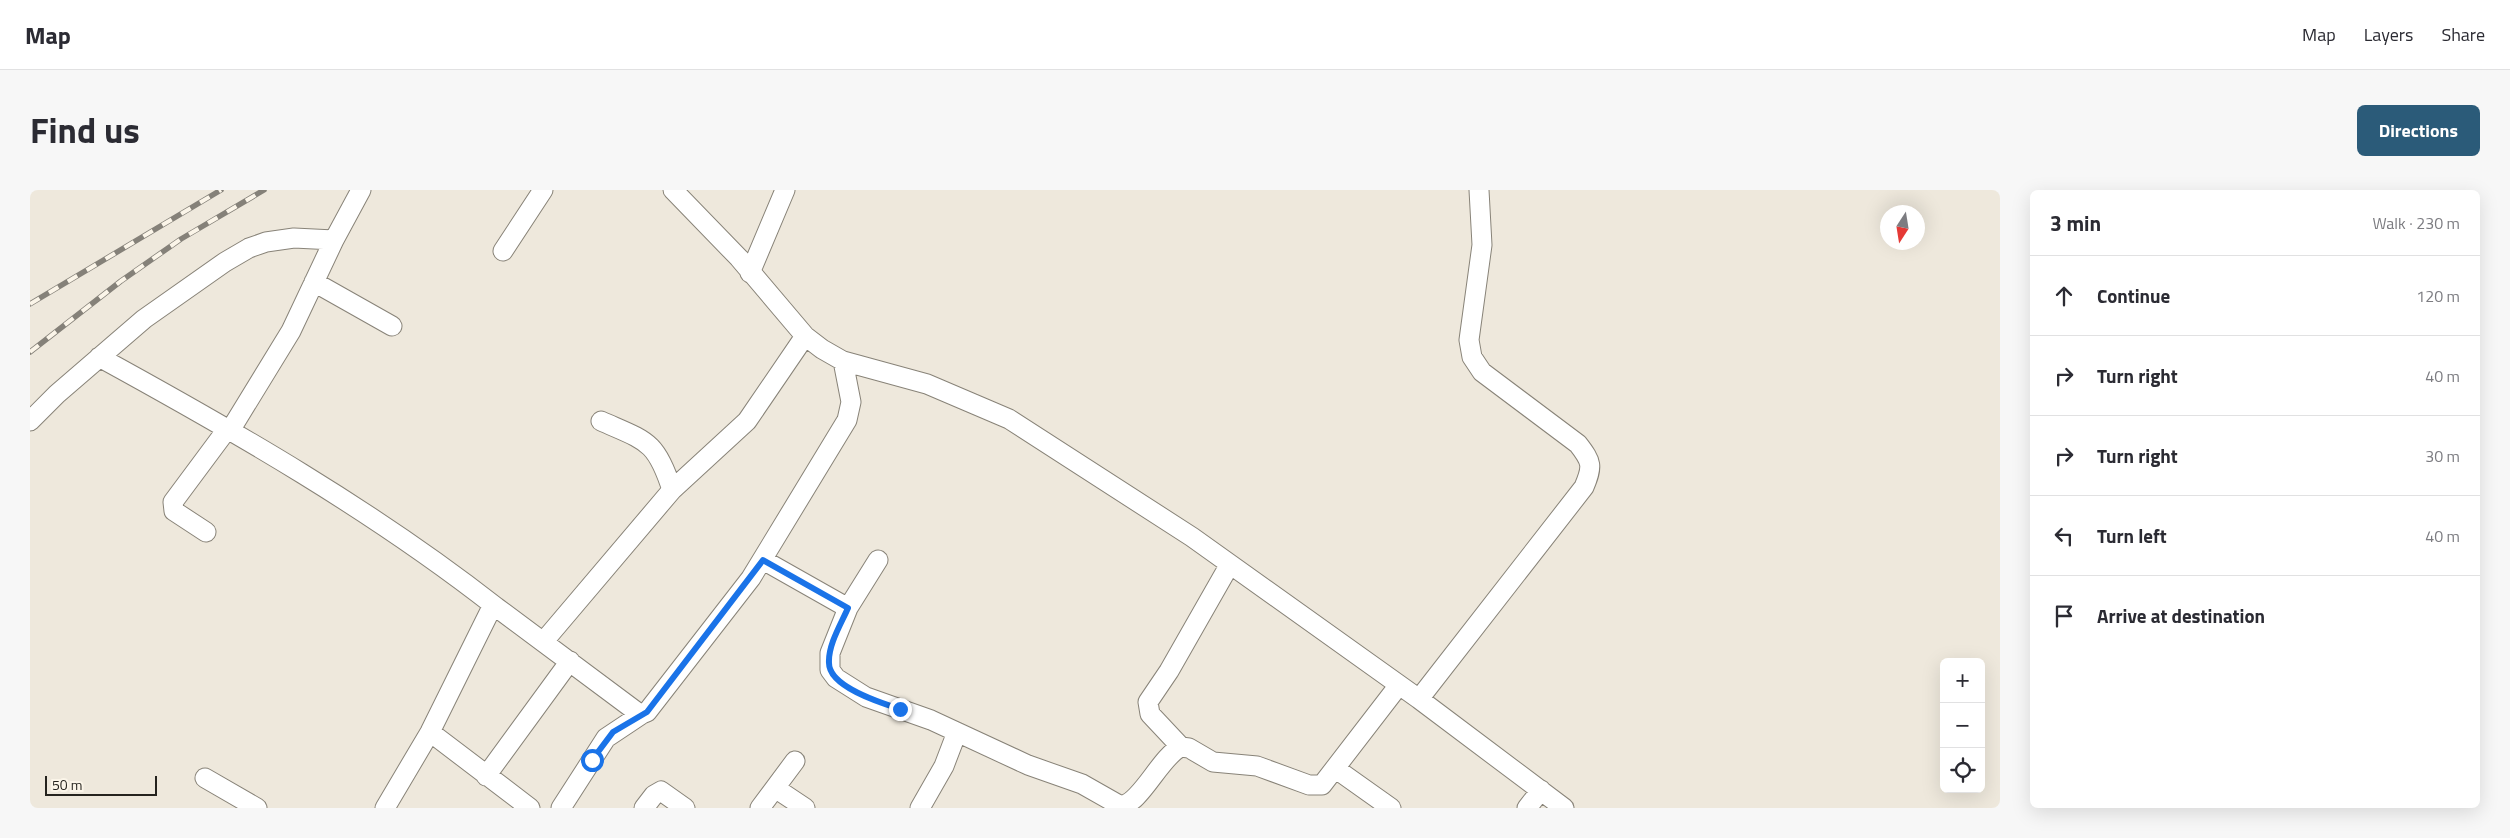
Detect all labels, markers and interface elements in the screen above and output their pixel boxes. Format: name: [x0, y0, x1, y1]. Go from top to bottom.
text: Map: [25, 17, 71, 53]
text: Map: [2302, 21, 2336, 48]
text: Layers: [2364, 21, 2413, 48]
text: Share: [2441, 21, 2485, 48]
text: Find us: [30, 103, 140, 157]
button: Directions: [2357, 105, 2480, 156]
north arrow: [1880, 205, 1925, 250]
text: 3 min: [2050, 207, 2101, 239]
text: Walk · 230 m: [2372, 211, 2460, 235]
text: Continue: [2097, 281, 2170, 310]
icon: ahead: [2050, 282, 2078, 310]
text: 120 m: [2416, 284, 2460, 308]
text: Turn right: [2097, 361, 2178, 390]
icon: right: [2050, 362, 2078, 390]
text: 40 m: [2425, 364, 2460, 388]
text: Turn right: [2097, 441, 2178, 470]
icon: right: [2050, 442, 2078, 470]
text: 30 m: [2425, 444, 2460, 468]
text: Turn left: [2097, 521, 2167, 550]
icon: left: [2050, 522, 2078, 550]
text: 40 m: [2425, 524, 2460, 548]
text: Arrive at destination: [2097, 601, 2265, 630]
icon: arrive: [2050, 602, 2078, 630]
map controls: [1940, 658, 1985, 793]
button: +: [1940, 658, 1985, 703]
route end: [889, 698, 912, 721]
button: −: [1940, 703, 1985, 748]
button: locate: [1940, 748, 1985, 793]
route start: [581, 749, 604, 772]
scale bar: [45, 773, 158, 796]
text: 50 m: [52, 774, 82, 795]

